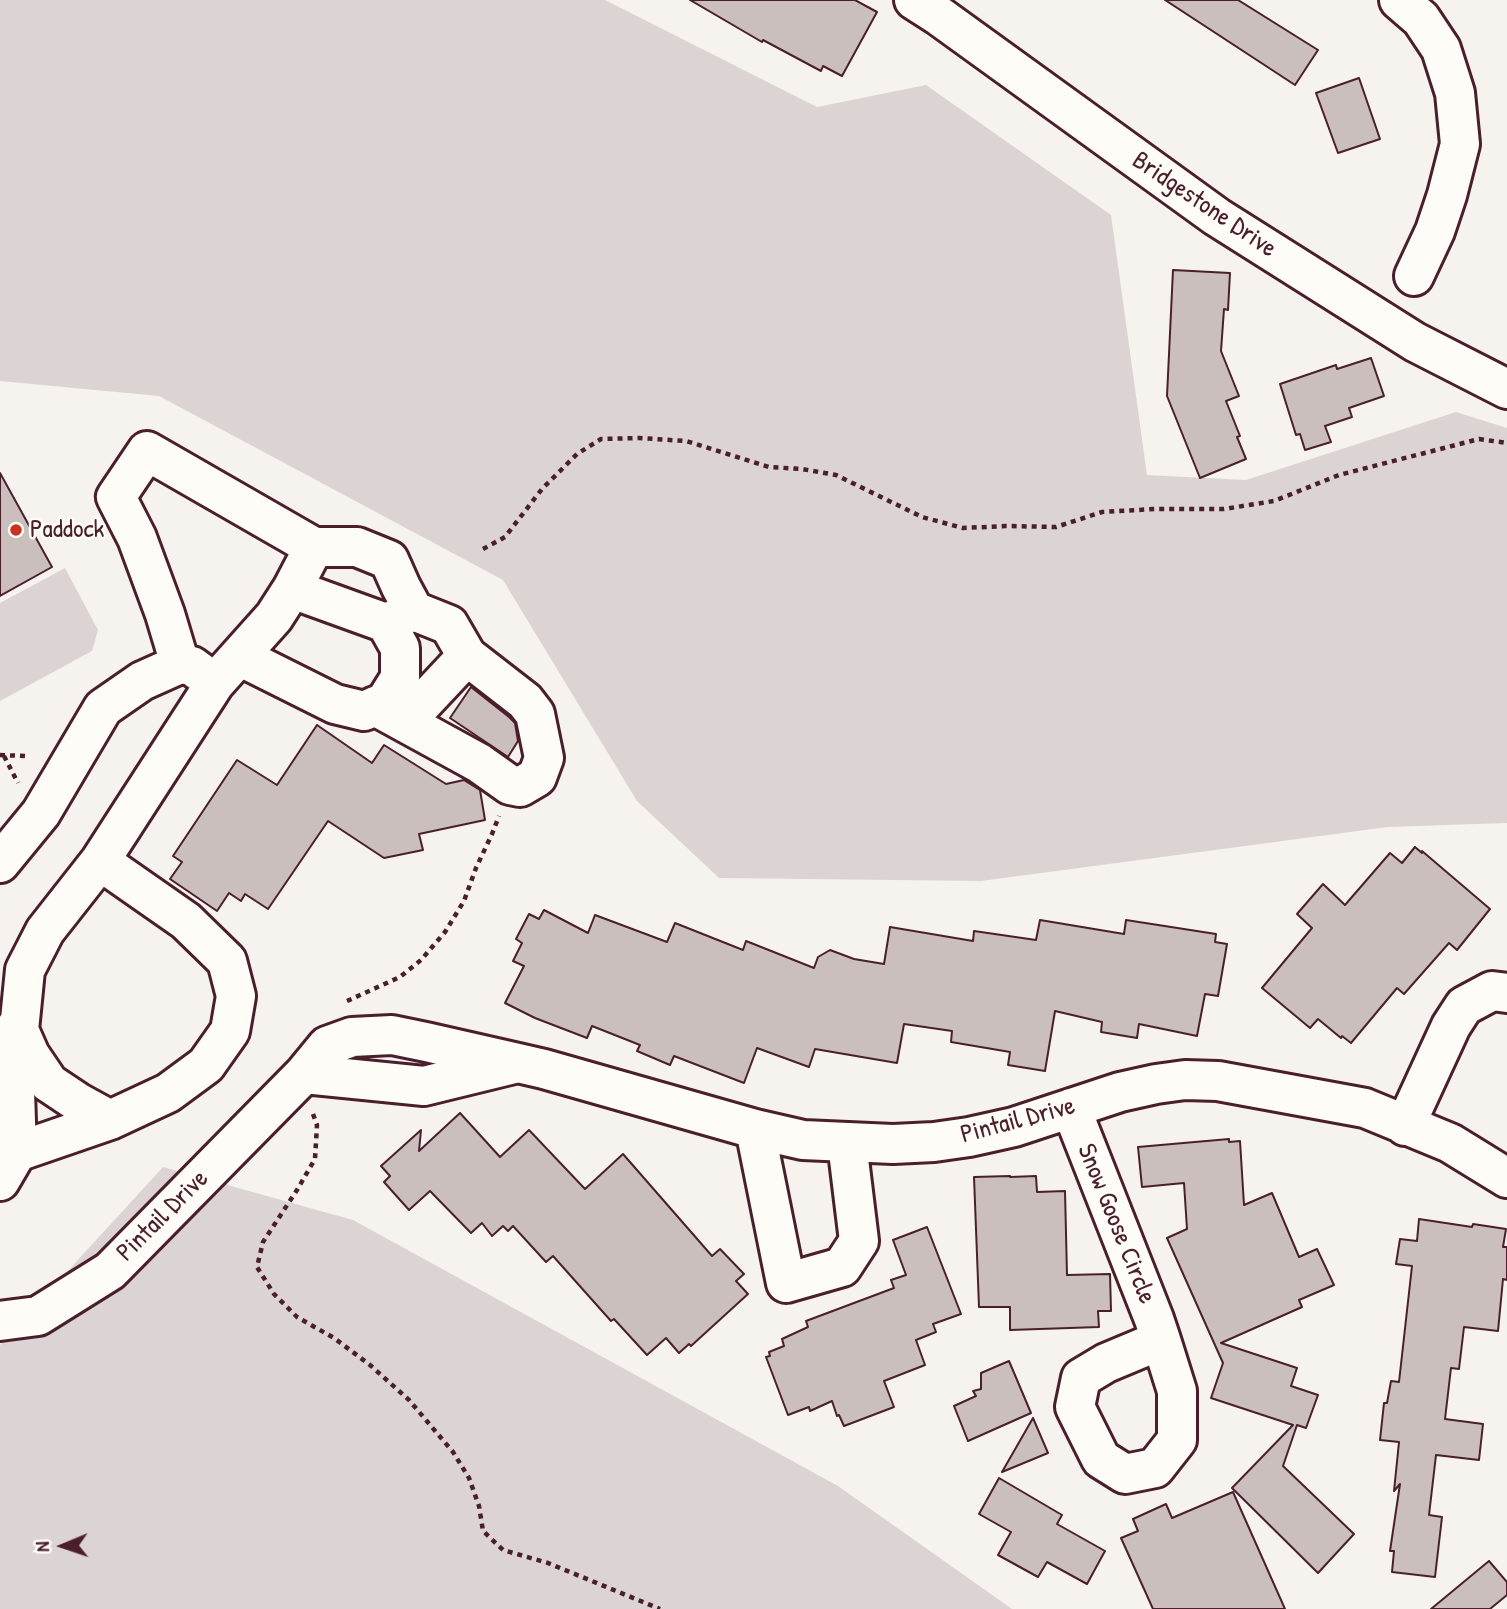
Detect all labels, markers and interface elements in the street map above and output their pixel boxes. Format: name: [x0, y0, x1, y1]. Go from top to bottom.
street label: Bridgestone Drive: [1126, 145, 1282, 265]
place label: Paddock: [30, 514, 104, 546]
marker: Paddock: [8, 522, 24, 538]
street label: Pintail Drive: [958, 1091, 1078, 1151]
street label: Snow Goose Circle: [1070, 1140, 1162, 1308]
street label: Pintail Drive: [111, 1164, 215, 1268]
north arrow: [28, 1511, 98, 1581]
text: N: [29, 1541, 55, 1552]

